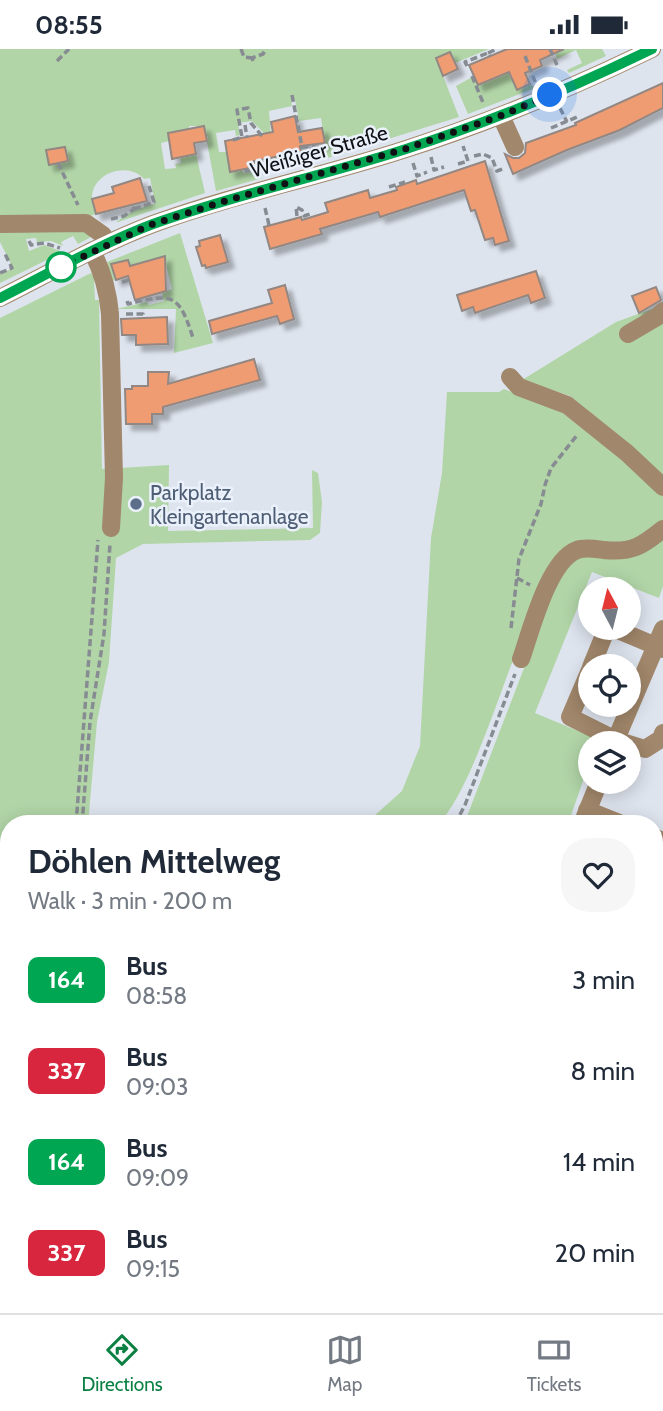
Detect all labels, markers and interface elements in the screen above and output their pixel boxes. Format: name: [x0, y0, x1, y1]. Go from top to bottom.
text: 08:55: [35, 9, 103, 41]
your location: [532, 77, 567, 112]
street label: Weißiger Straße: [247, 119, 391, 183]
unlabelled marker: [46, 252, 76, 282]
place label: Parkplatz Kleingartenanlage: [150, 480, 309, 529]
marker: Parkplatz Kleingartenanlage: [128, 496, 144, 512]
north arrow: [578, 577, 640, 641]
map controls: [578, 577, 641, 794]
button: locate: [578, 654, 641, 717]
button: layers: [578, 731, 641, 794]
button: heart: [561, 838, 635, 912]
text: Döhlen Mittelweg: [28, 841, 280, 881]
text: Walk · 3 min · 200 m: [28, 887, 232, 915]
text: Bus: [126, 950, 167, 982]
text: 3 min: [572, 964, 635, 996]
text: 164: [48, 965, 85, 994]
text: 08:58: [126, 982, 187, 1010]
text: Bus: [126, 1041, 167, 1073]
text: 8 min: [571, 1055, 635, 1087]
text: 337: [47, 1056, 86, 1085]
text: 09:03: [126, 1073, 188, 1101]
text: Bus: [126, 1132, 167, 1164]
text: 14 min: [563, 1146, 635, 1178]
text: 164: [48, 1147, 85, 1176]
text: 09:09: [126, 1164, 189, 1192]
text: Bus: [126, 1223, 167, 1255]
text: 20 min: [555, 1237, 635, 1269]
text: 337: [47, 1238, 86, 1267]
text: 09:15: [126, 1255, 180, 1283]
tab: Directions: [82, 1331, 163, 1396]
tab: Map: [326, 1331, 364, 1396]
tab: Tickets: [527, 1331, 581, 1396]

